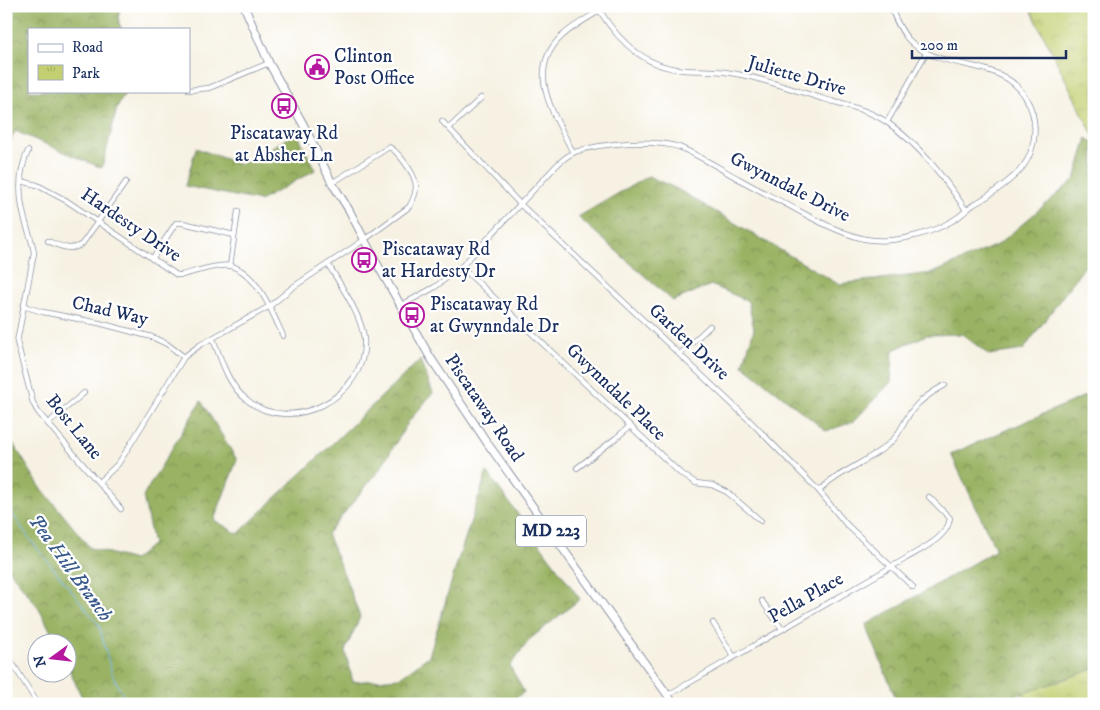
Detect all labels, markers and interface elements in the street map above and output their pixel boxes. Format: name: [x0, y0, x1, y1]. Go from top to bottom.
legend: [28, 28, 190, 92]
scale bar: [912, 28, 1066, 60]
text: 200 m: [920, 36, 958, 55]
text: Road: [72, 38, 104, 57]
place label: Clinton Post Office: [334, 45, 415, 90]
street label: Juliette Drive: [743, 50, 849, 101]
public building icon: Clinton Post Office: [304, 54, 330, 80]
text: Park: [72, 64, 101, 83]
bus stop icon: Piscataway Rd at Absher Ln: [271, 93, 297, 119]
place label: Piscataway Rd at Absher Ln: [230, 122, 338, 167]
street label: Gwynndale Drive: [726, 147, 854, 227]
street label: Hardesty Drive: [76, 183, 186, 267]
place label: Piscataway Rd at Hardesty Dr: [382, 238, 495, 283]
bus stop icon: Piscataway Rd at Hardesty Dr: [351, 247, 377, 273]
street label: Chad Way: [70, 291, 151, 331]
place label: Piscataway Rd at Gwynndale Dr: [430, 293, 559, 338]
street label: Garden Drive: [644, 299, 734, 385]
bus stop icon: Piscataway Rd at Gwynndale Dr: [399, 302, 425, 328]
street label: Gwynndale Place: [561, 339, 671, 446]
street label: Piscataway Road: [439, 350, 529, 467]
street label: Bost Lane: [41, 390, 107, 464]
water label: Pea Hill Branch: [23, 509, 117, 627]
road number: MD 223: [516, 516, 586, 546]
street label: Pella Place: [764, 567, 848, 629]
north arrow: [28, 632, 78, 682]
text: N: [30, 653, 51, 669]

